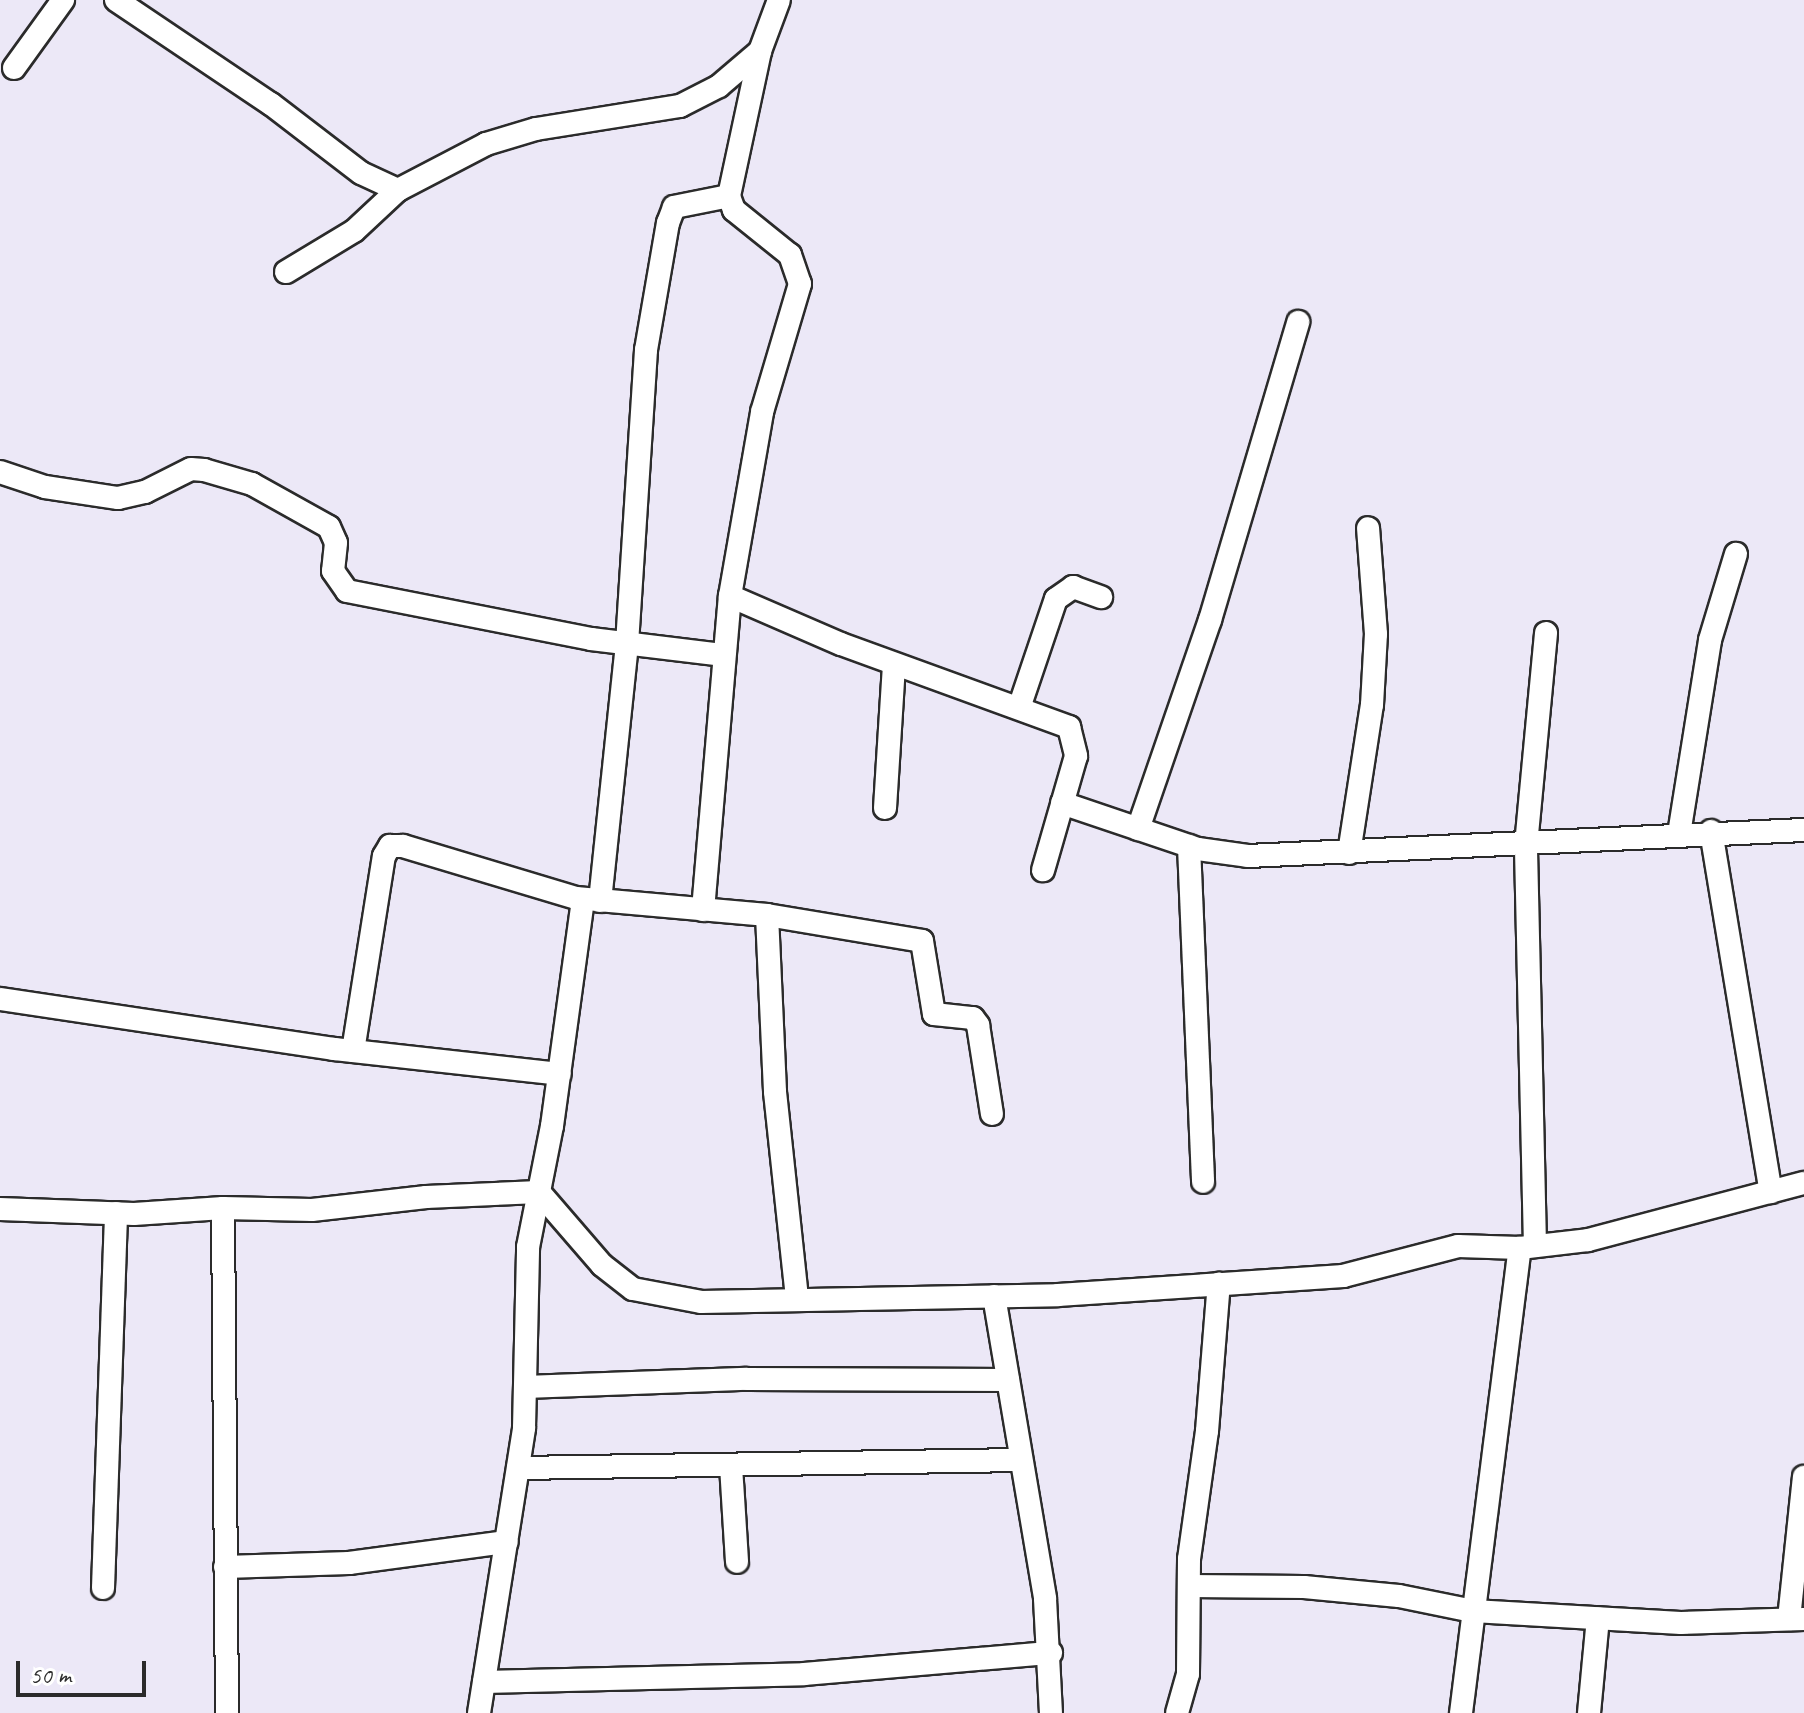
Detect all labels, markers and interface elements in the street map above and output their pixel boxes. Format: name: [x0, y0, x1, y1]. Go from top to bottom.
scale bar: [20, 1645, 150, 1695]
text: 50 m: [30, 1660, 71, 1690]

